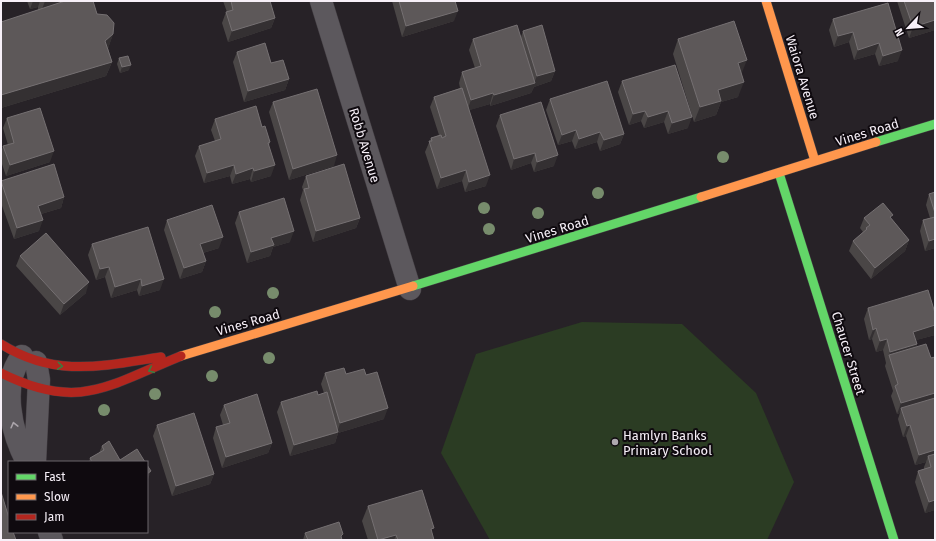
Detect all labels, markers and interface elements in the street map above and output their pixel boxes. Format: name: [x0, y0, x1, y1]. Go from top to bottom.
north arrow: [888, 8, 928, 48]
text: N: [892, 26, 907, 38]
street label: Waiora Avenue: [783, 33, 822, 121]
street label: Robb Avenue: [346, 106, 383, 184]
street label: Vines Road: [834, 116, 900, 149]
street label: Vines Road: [524, 213, 590, 246]
street label: Vines Road: [215, 306, 281, 339]
street label: Chaucer Street: [829, 310, 868, 397]
one-way arrow: [57, 361, 63, 370]
one-way arrow: [147, 365, 154, 373]
one-way arrow: [10, 422, 19, 429]
place label: Hamlyn Banks Primary School: [623, 428, 712, 458]
marker: Hamlyn Banks Primary School: [610, 437, 620, 447]
legend: [8, 461, 148, 533]
text: Fast: [44, 470, 66, 484]
text: Slow: [44, 490, 70, 504]
text: Jam: [44, 510, 64, 524]

